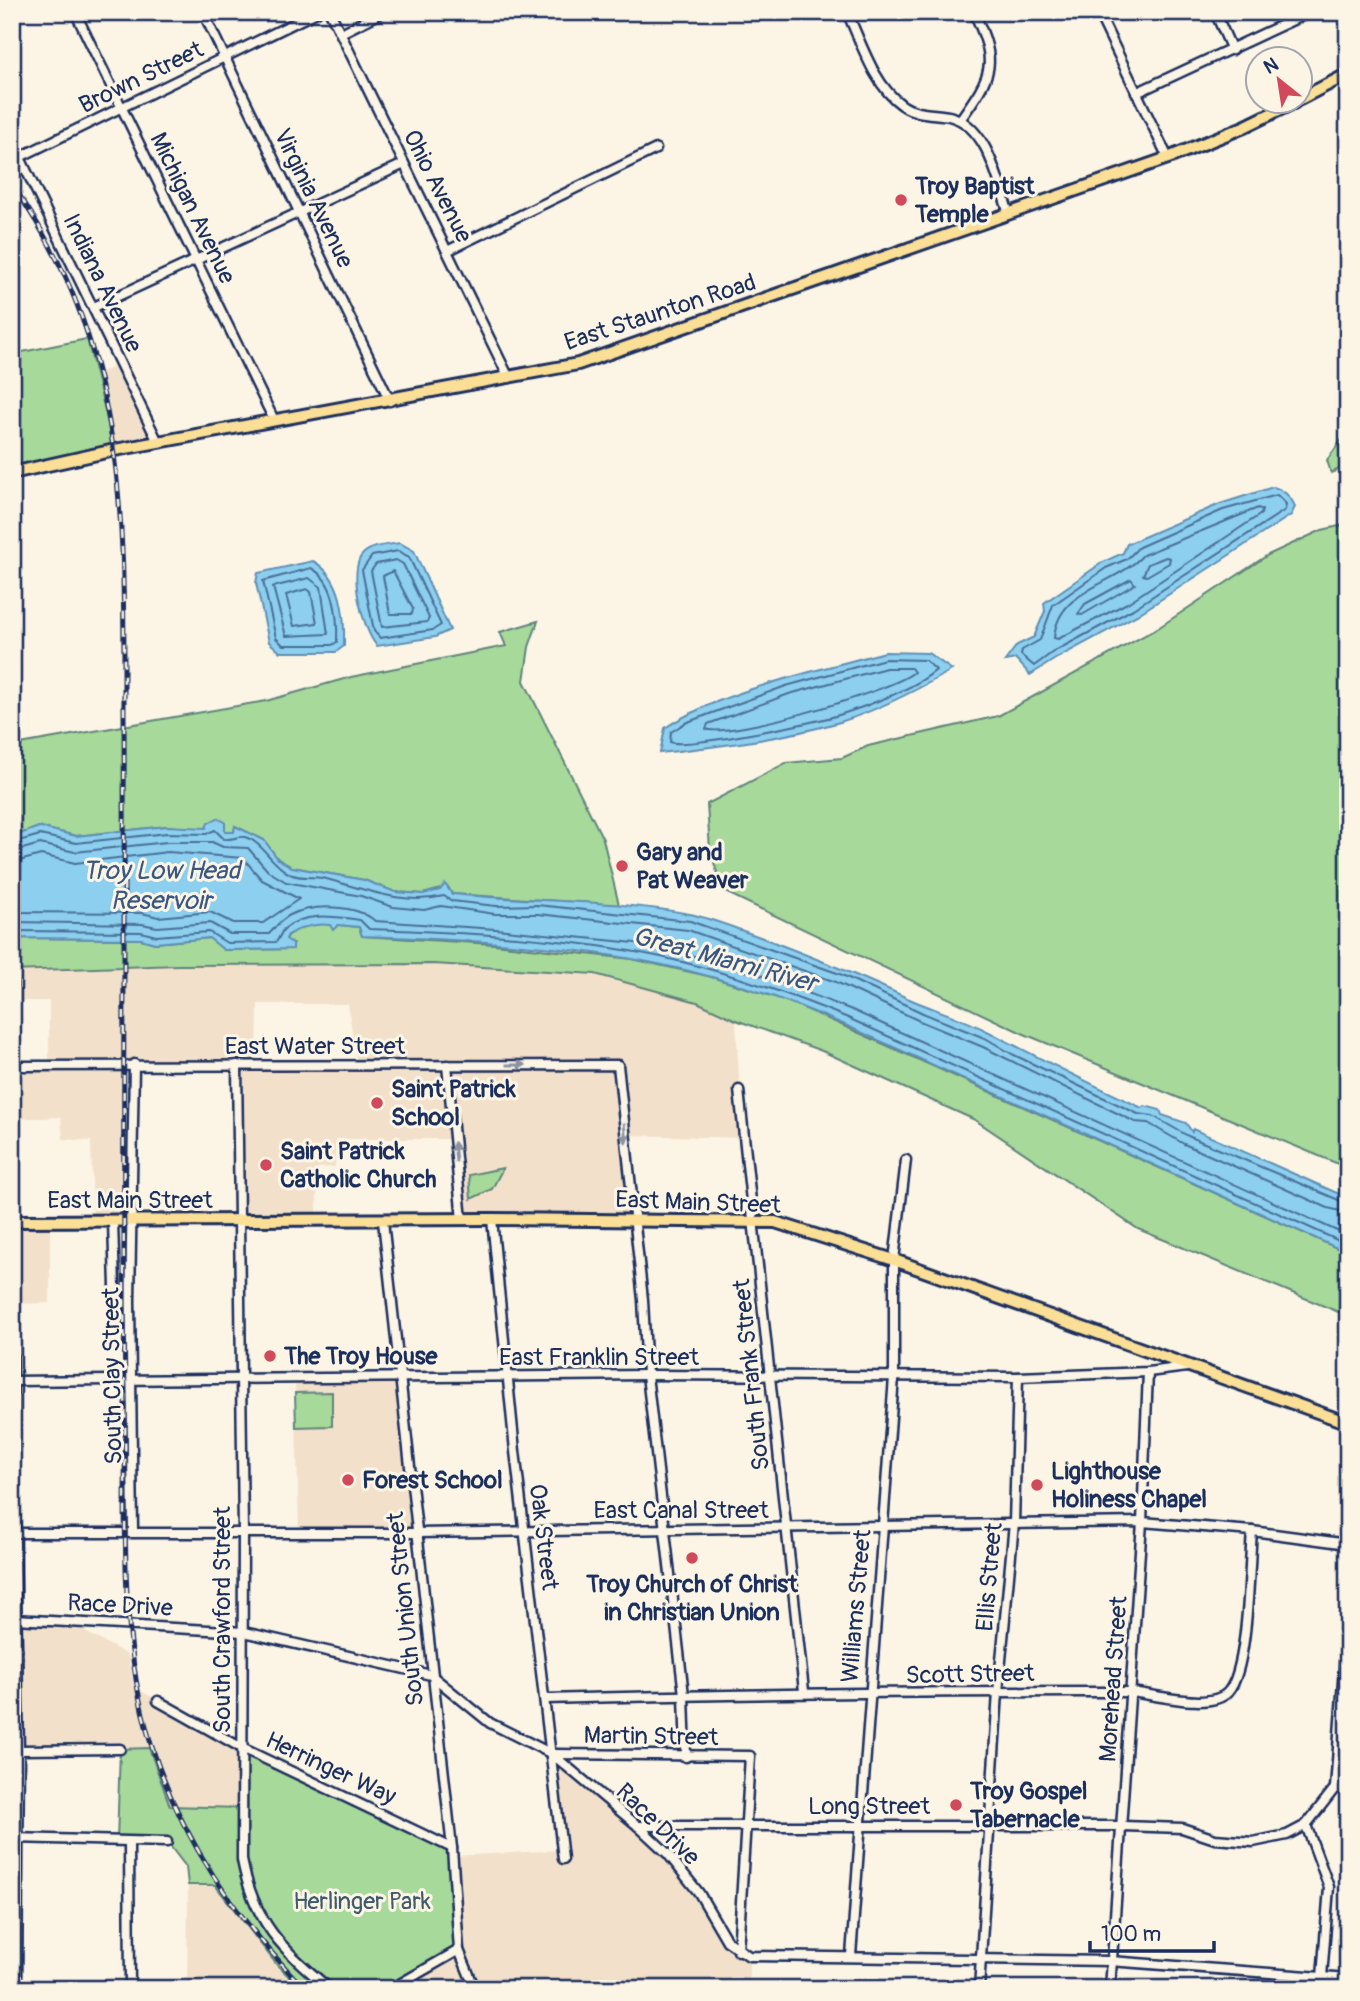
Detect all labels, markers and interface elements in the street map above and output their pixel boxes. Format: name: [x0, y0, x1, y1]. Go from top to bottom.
street label: Brown Street: [74, 35, 208, 120]
north arrow: [1244, 46, 1314, 116]
text: N: [1259, 52, 1283, 80]
street label: Virginia Avenue: [267, 124, 360, 273]
street label: Ohio Avenue: [397, 125, 478, 248]
street label: Michigan Avenue: [143, 128, 242, 289]
place label: Troy Baptist Temple: [914, 172, 1036, 229]
marker: Troy Baptist Temple: [893, 192, 909, 208]
street label: Indiana Avenue: [57, 209, 149, 357]
street label: East Staunton Road: [561, 268, 760, 357]
place label: Gary and Pat Weaver: [636, 838, 749, 895]
water label: Troy Low Head Reservoir: [82, 855, 243, 917]
marker: Gary and Pat Weaver: [614, 858, 630, 874]
water label: Great Miami River: [629, 920, 824, 1001]
street label: East Water Street: [225, 1032, 406, 1061]
one-way arrow: [505, 1059, 527, 1071]
place label: Saint Patrick School: [391, 1075, 517, 1132]
marker: Saint Patrick School: [369, 1095, 385, 1111]
one-way arrow: [619, 1122, 630, 1144]
place label: Saint Patrick Catholic Church: [280, 1137, 437, 1194]
one-way arrow: [449, 1141, 460, 1163]
marker: Saint Patrick Catholic Church: [258, 1157, 274, 1173]
street label: East Main Street: [615, 1185, 782, 1220]
street label: East Main Street: [47, 1186, 213, 1215]
street label: South Frank Street: [727, 1277, 776, 1472]
street label: South Clay Street: [96, 1287, 129, 1465]
place label: The Troy House: [283, 1342, 439, 1371]
street label: East Franklin Street: [499, 1343, 699, 1372]
marker: The Troy House: [262, 1348, 278, 1364]
place label: Lighthouse Holiness Chapel: [1051, 1457, 1207, 1514]
place label: Forest School: [362, 1466, 503, 1495]
marker: Forest School: [340, 1472, 356, 1488]
marker: Lighthouse Holiness Chapel: [1029, 1477, 1045, 1493]
street label: Oak Street: [523, 1482, 564, 1592]
street label: East Canal Street: [593, 1496, 769, 1525]
street label: South Crawford Street: [208, 1506, 237, 1734]
street label: South Union Street: [381, 1510, 430, 1708]
street label: Ellis Street: [970, 1521, 1009, 1633]
street label: Williams Street: [835, 1528, 878, 1684]
marker: Troy Church of Christ in Christian Union: [684, 1550, 700, 1566]
place label: Troy Church of Christ in Christian Union: [585, 1570, 799, 1627]
street label: Race Drive: [67, 1588, 174, 1623]
street label: Morehead Street: [1093, 1595, 1134, 1763]
street label: Scott Street: [905, 1659, 1035, 1690]
street label: Martin Street: [583, 1721, 719, 1752]
street label: Herringer Way: [261, 1726, 401, 1811]
street label: Race Drive: [610, 1777, 706, 1872]
place label: Troy Gospel Tabernacle: [969, 1777, 1087, 1834]
street label: Long Street: [808, 1792, 930, 1821]
marker: Troy Gospel Tabernacle: [948, 1797, 964, 1813]
park label: Herlinger Park: [293, 1887, 431, 1916]
scale bar: [1090, 1910, 1215, 1954]
text: 100 m: [1101, 1921, 1161, 1948]

